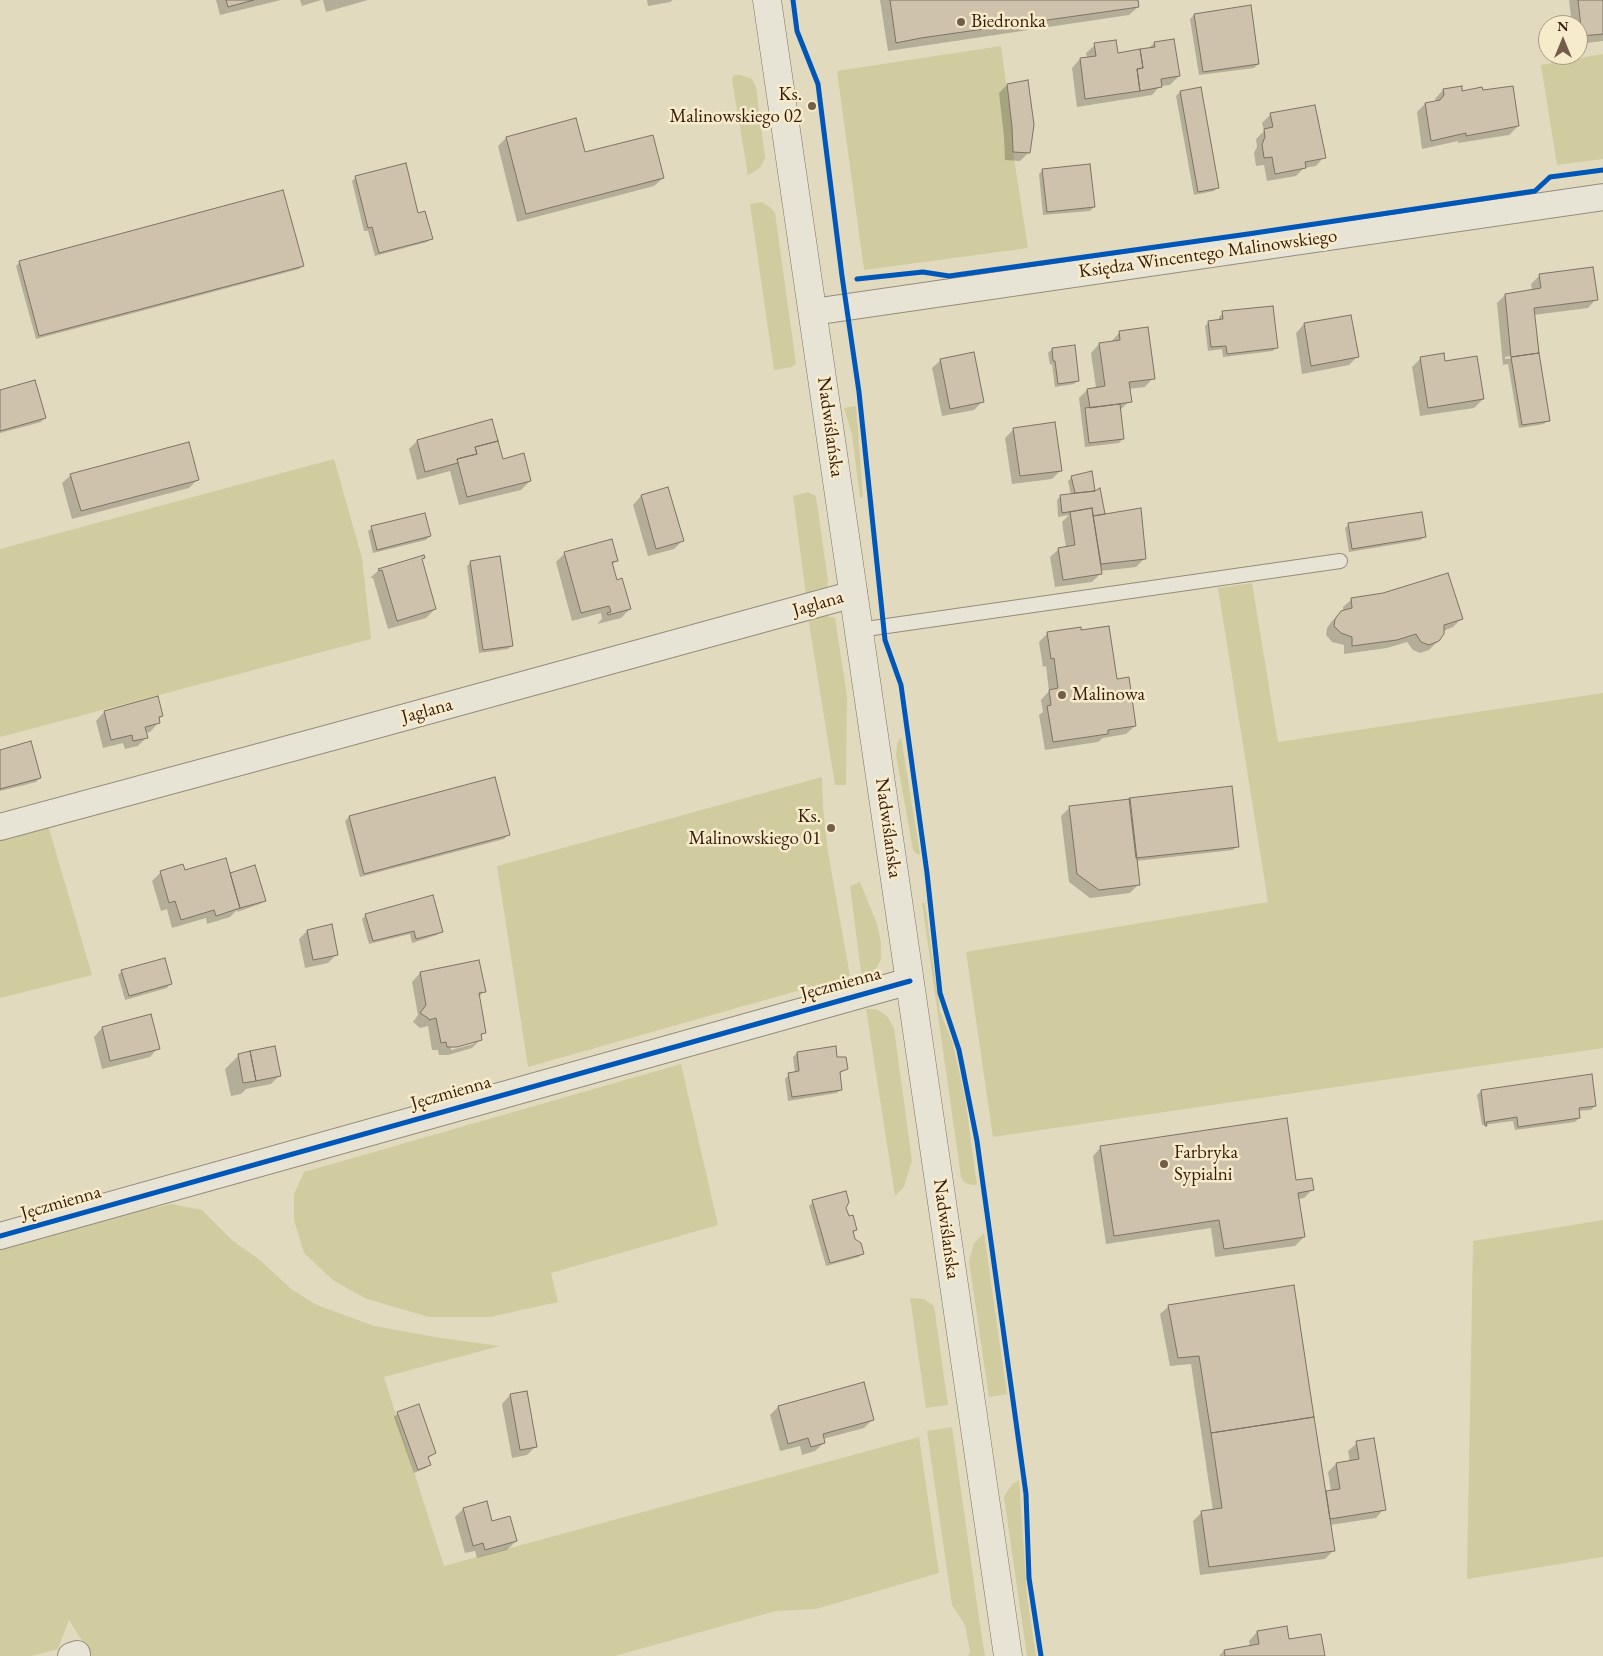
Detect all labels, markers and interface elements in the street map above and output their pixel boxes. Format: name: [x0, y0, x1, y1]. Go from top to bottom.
place label: Biedronka: [971, 11, 1046, 33]
north arrow: [1538, 15, 1588, 65]
marker: Biedronka: [955, 16, 967, 28]
text: N: [1557, 17, 1569, 35]
place label: Ks. Malinowskiego 02: [669, 84, 802, 128]
marker: Ks. Malinowskiego 02: [806, 100, 818, 112]
street label: Księdza Wincentego Malinowskiego: [1077, 225, 1339, 283]
street label: Nadwiślańska: [812, 375, 848, 479]
street label: Jaglana: [790, 586, 846, 622]
place label: Malinowa: [1072, 684, 1145, 706]
marker: Malinowa: [1056, 689, 1068, 701]
street label: Jaglana: [399, 693, 455, 729]
street label: Nadwiślańska: [870, 776, 906, 880]
place label: Ks. Malinowskiego 01: [688, 806, 821, 850]
marker: Ks. Malinowskiego 01: [825, 822, 837, 834]
street label: Jęczmienna: [798, 962, 884, 1006]
street label: Jęczmienna: [408, 1071, 494, 1115]
place label: Farbryka Sypialni: [1174, 1142, 1238, 1186]
marker: Farbryka Sypialni: [1158, 1158, 1170, 1170]
street label: Nadwiślańska: [928, 1177, 964, 1281]
street label: Jęczmienna: [18, 1181, 104, 1225]

